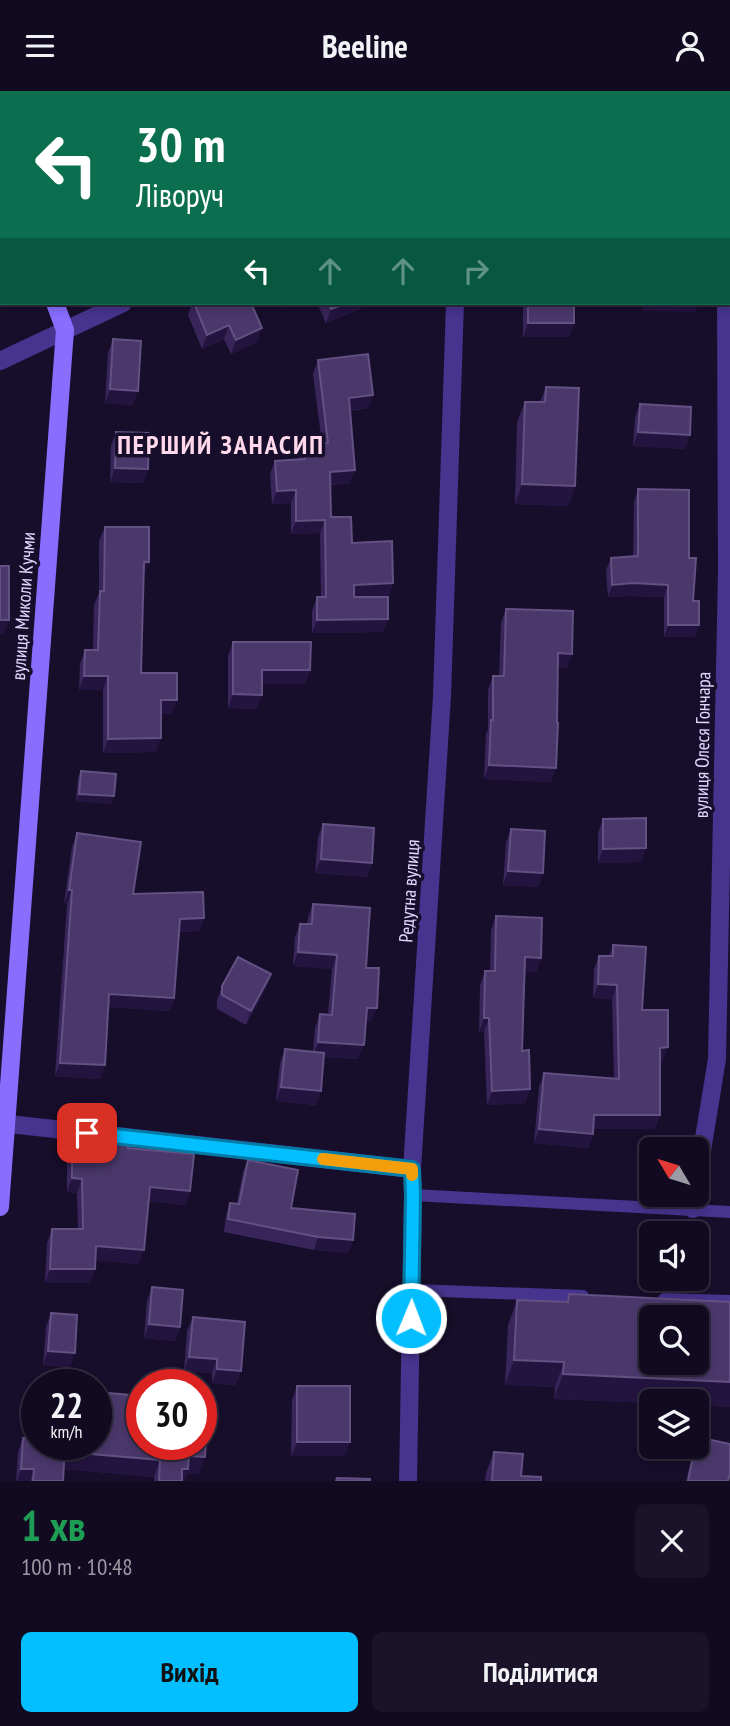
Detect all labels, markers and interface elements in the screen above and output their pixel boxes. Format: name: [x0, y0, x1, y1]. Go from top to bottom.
text: Beeline: [322, 25, 408, 67]
icon: menu: [21, 27, 59, 65]
icon: person: [671, 27, 709, 65]
text: 30 m: [136, 112, 225, 176]
icon: left: [21, 119, 112, 210]
text: Ліворуч: [136, 174, 224, 216]
icon: left: [238, 252, 276, 290]
icon: ahead: [311, 252, 349, 290]
icon: ahead: [384, 252, 422, 290]
icon: right: [457, 252, 495, 290]
district label: ПЕРШИЙ ЗАНАСИП: [117, 428, 325, 461]
street label: вулиця Миколи Кучми: [6, 531, 40, 681]
street label: вулиця Олеся Гончара: [689, 672, 715, 818]
street label: Редутна вулиця: [393, 839, 425, 943]
pin: [57, 1103, 117, 1163]
icon: arrive: [68, 1114, 106, 1152]
north arrow: [639, 1137, 709, 1207]
map controls: [639, 1137, 709, 1459]
button: sound: [639, 1221, 709, 1291]
position arrow: [374, 1281, 448, 1355]
button: search: [639, 1305, 709, 1375]
speed limit sign: 30: [126, 1369, 217, 1460]
text: 22: [50, 1382, 83, 1428]
button: layers: [639, 1389, 709, 1459]
text: km/h: [51, 1420, 82, 1443]
text: 1 хв: [21, 1498, 86, 1553]
button: close: [635, 1504, 709, 1578]
text: 100 m · 10:48: [21, 1552, 133, 1581]
button: Вихід: [21, 1632, 358, 1712]
button: Поділитися: [372, 1632, 709, 1712]

